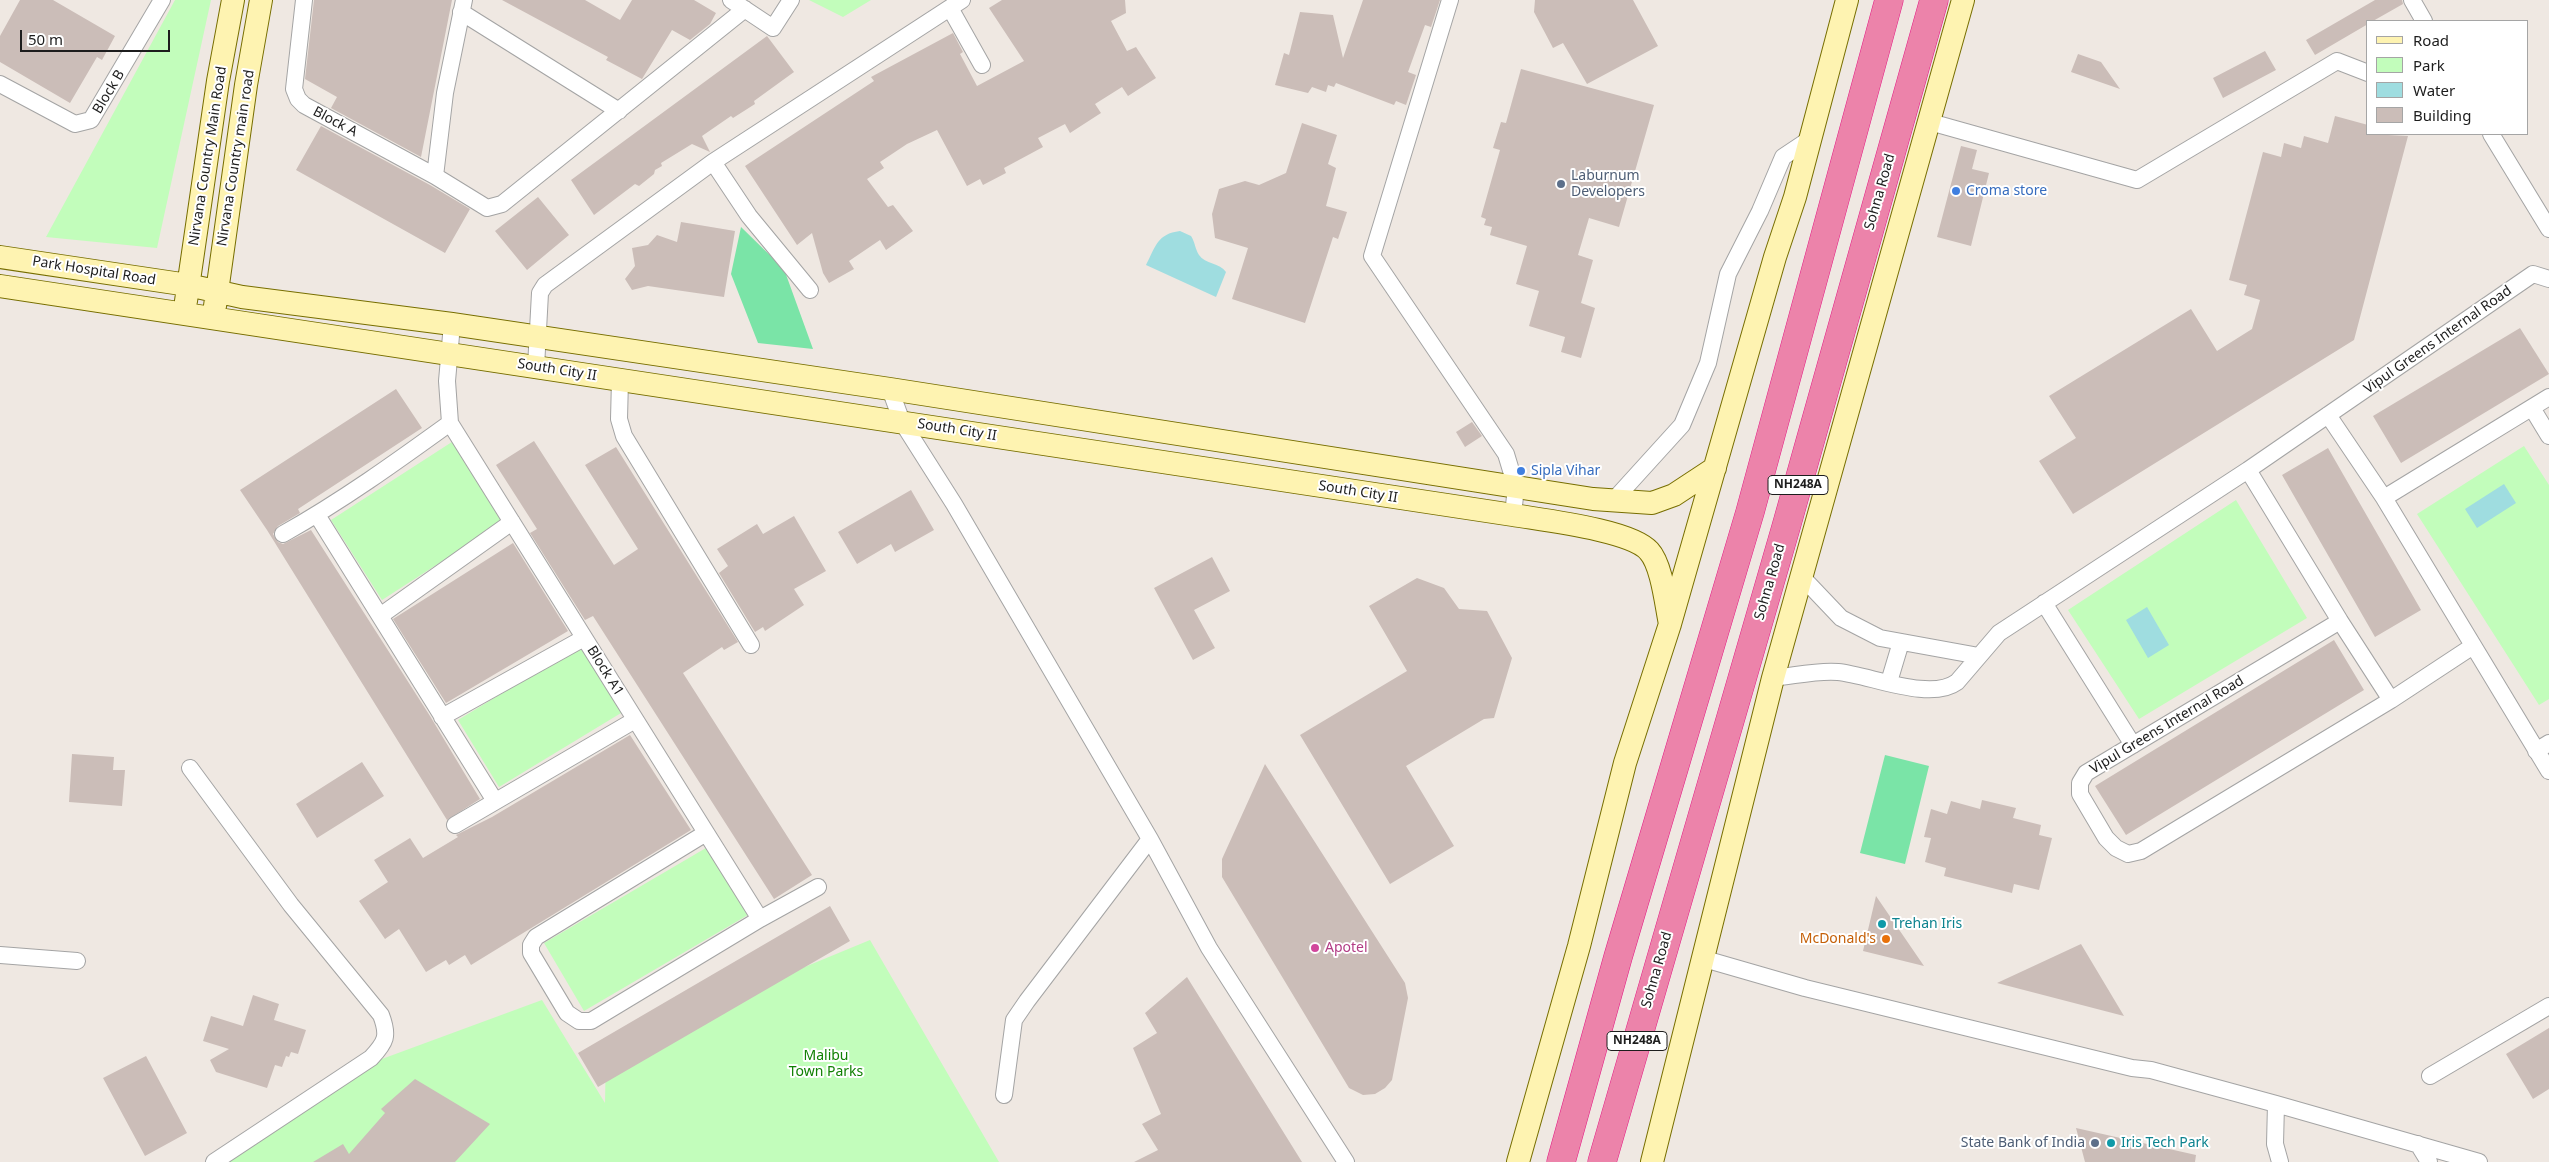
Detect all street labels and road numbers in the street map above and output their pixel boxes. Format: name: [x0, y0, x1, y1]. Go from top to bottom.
street label: Nirvana Country Main Road: [186, 65, 230, 247]
street label: Block B: [89, 67, 129, 117]
street label: Nirvana Country main road: [214, 68, 258, 248]
street label: Block A: [310, 103, 360, 141]
street label: Sohna Road: [1861, 152, 1899, 232]
street label: Park Hospital Road: [31, 253, 157, 289]
street label: Vipul Greens Internal Road: [2361, 282, 2515, 398]
street label: South City II: [516, 355, 598, 385]
street label: South City II: [916, 415, 998, 445]
road number: NH248A: [1768, 476, 1828, 494]
street label: South City II: [1317, 477, 1399, 507]
street label: Sohna Road: [1751, 542, 1789, 622]
street label: Block A1: [583, 643, 627, 699]
street label: Vipul Greens Internal Road: [2087, 672, 2247, 778]
street label: Sohna Road: [1638, 930, 1676, 1010]
road number: NH248A: [1607, 1032, 1667, 1050]

